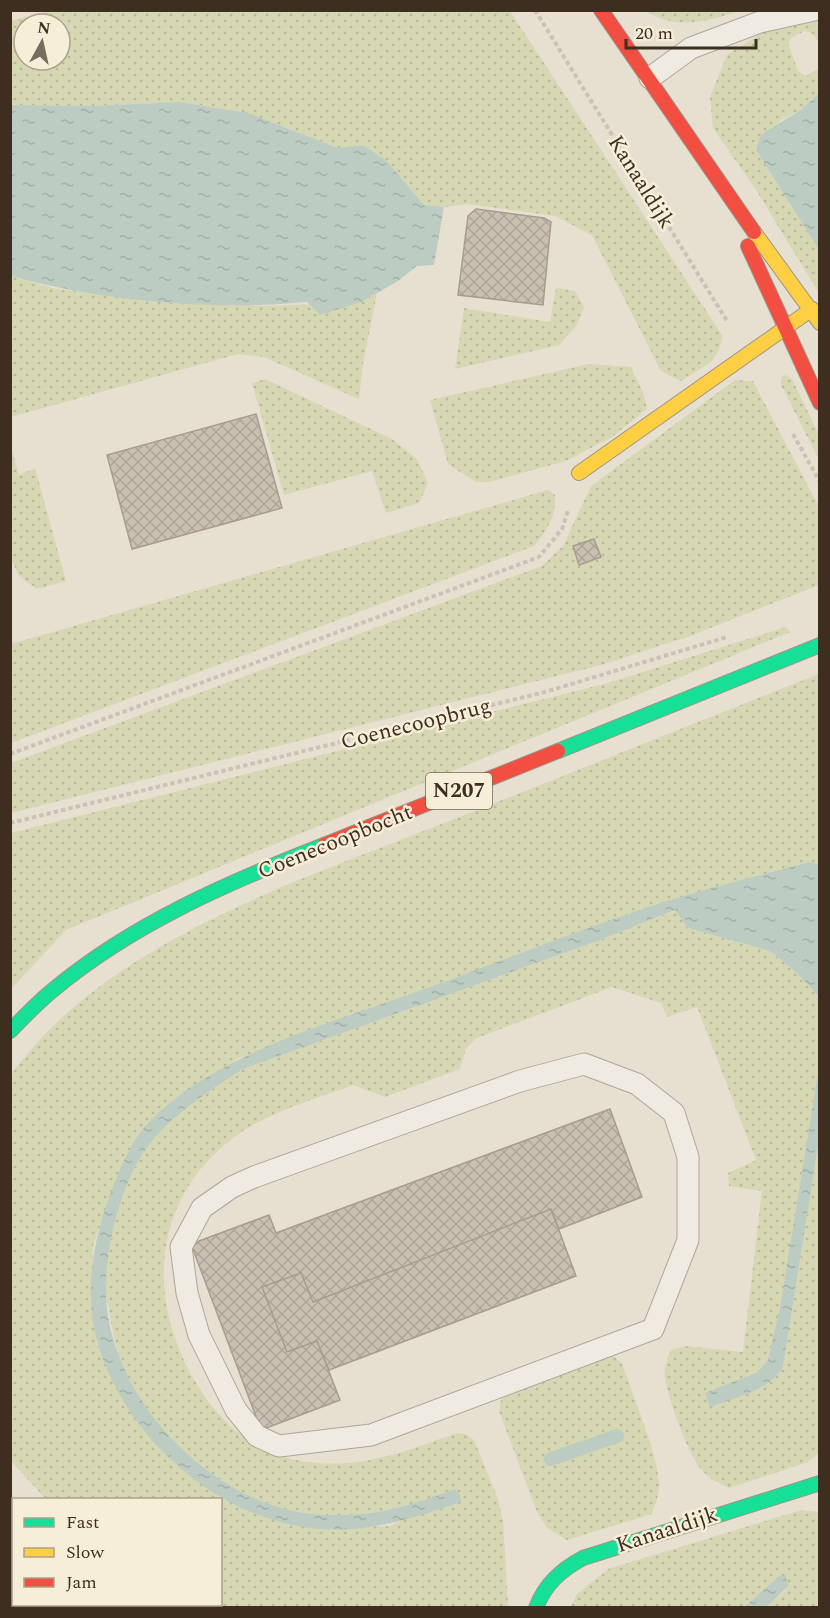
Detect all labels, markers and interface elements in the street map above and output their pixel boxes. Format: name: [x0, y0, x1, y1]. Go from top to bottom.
north arrow: [12, 12, 72, 72]
scale bar: [626, 12, 756, 50]
text: N: [36, 15, 52, 41]
text: 20 m: [635, 20, 673, 47]
street label: Kanaaldijk: [599, 129, 683, 235]
street label: Coenecoopbrug: [337, 689, 495, 759]
road number: N207: [426, 773, 492, 809]
street label: Coenecoopbocht: [253, 796, 418, 888]
legend: [12, 1498, 222, 1606]
street label: Kanaaldijk: [612, 1498, 722, 1562]
text: Fast: [66, 1509, 99, 1536]
text: Slow: [66, 1539, 105, 1566]
text: Jam: [66, 1569, 97, 1596]

